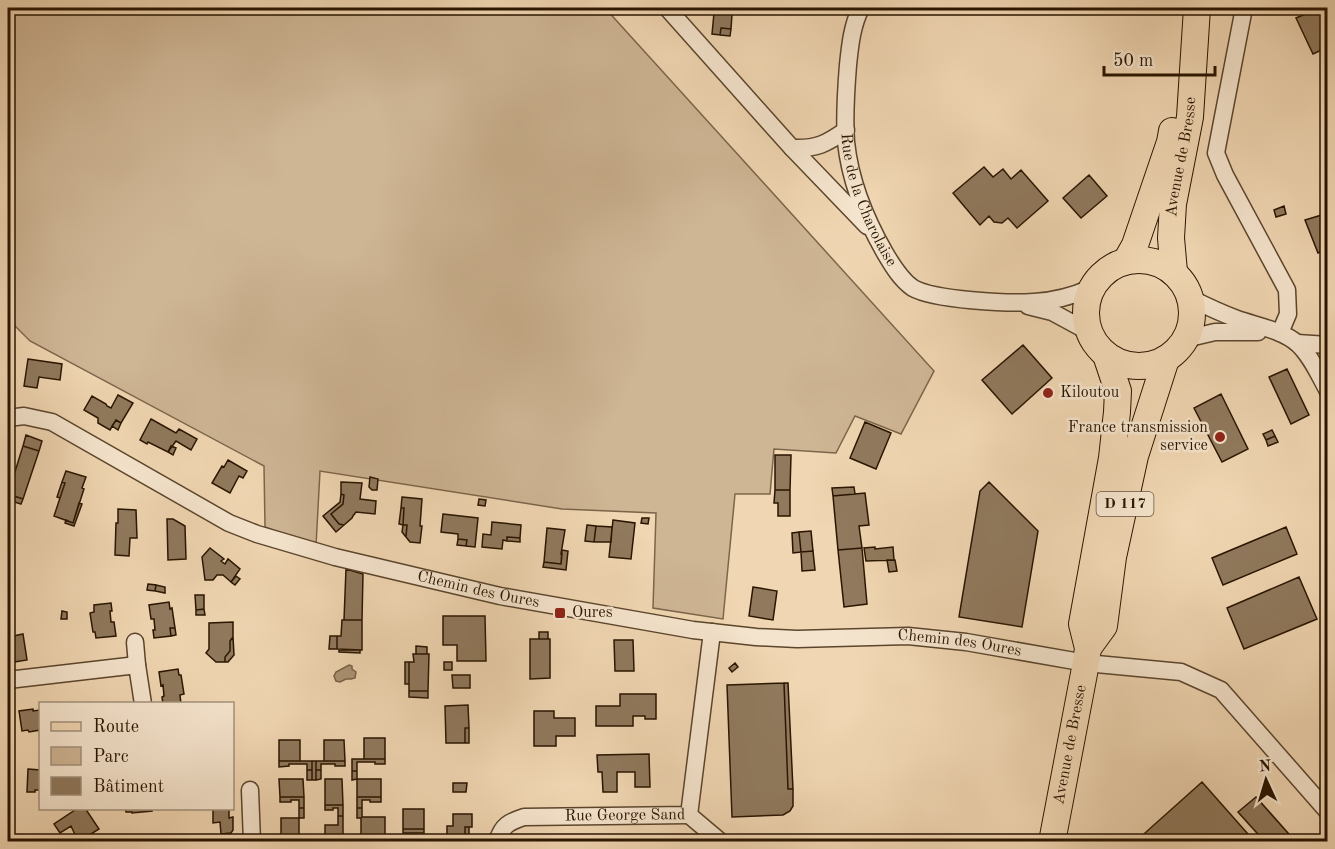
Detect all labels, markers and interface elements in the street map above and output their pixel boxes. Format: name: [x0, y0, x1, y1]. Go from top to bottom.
scale bar: [1104, 39, 1215, 77]
text: 50 m: [1113, 52, 1153, 70]
street label: Avenue de Bresse: [1164, 96, 1199, 218]
street label: Rue de la Charolaise: [837, 133, 899, 270]
place label: Kiloutou: [1060, 385, 1120, 401]
marker: Kiloutou: [1041, 386, 1055, 400]
place label: France transmission service: [1068, 420, 1208, 454]
marker: France transmission service: [1213, 430, 1227, 444]
road number: D 117: [1096, 492, 1154, 516]
street label: Chemin des Oures: [416, 569, 541, 611]
place label: Oures: [572, 605, 613, 621]
marker: Oures: [553, 606, 567, 620]
street label: Chemin des Oures: [897, 628, 1023, 660]
street label: Avenue de Bresse: [1051, 683, 1090, 806]
legend: [39, 702, 234, 810]
text: Route: [93, 718, 139, 736]
text: Parc: [93, 748, 129, 766]
north arrow: [1236, 750, 1296, 810]
text: N: [1258, 759, 1273, 775]
text: Bâtiment: [93, 778, 164, 796]
street label: Rue George Sand: [565, 807, 685, 825]

